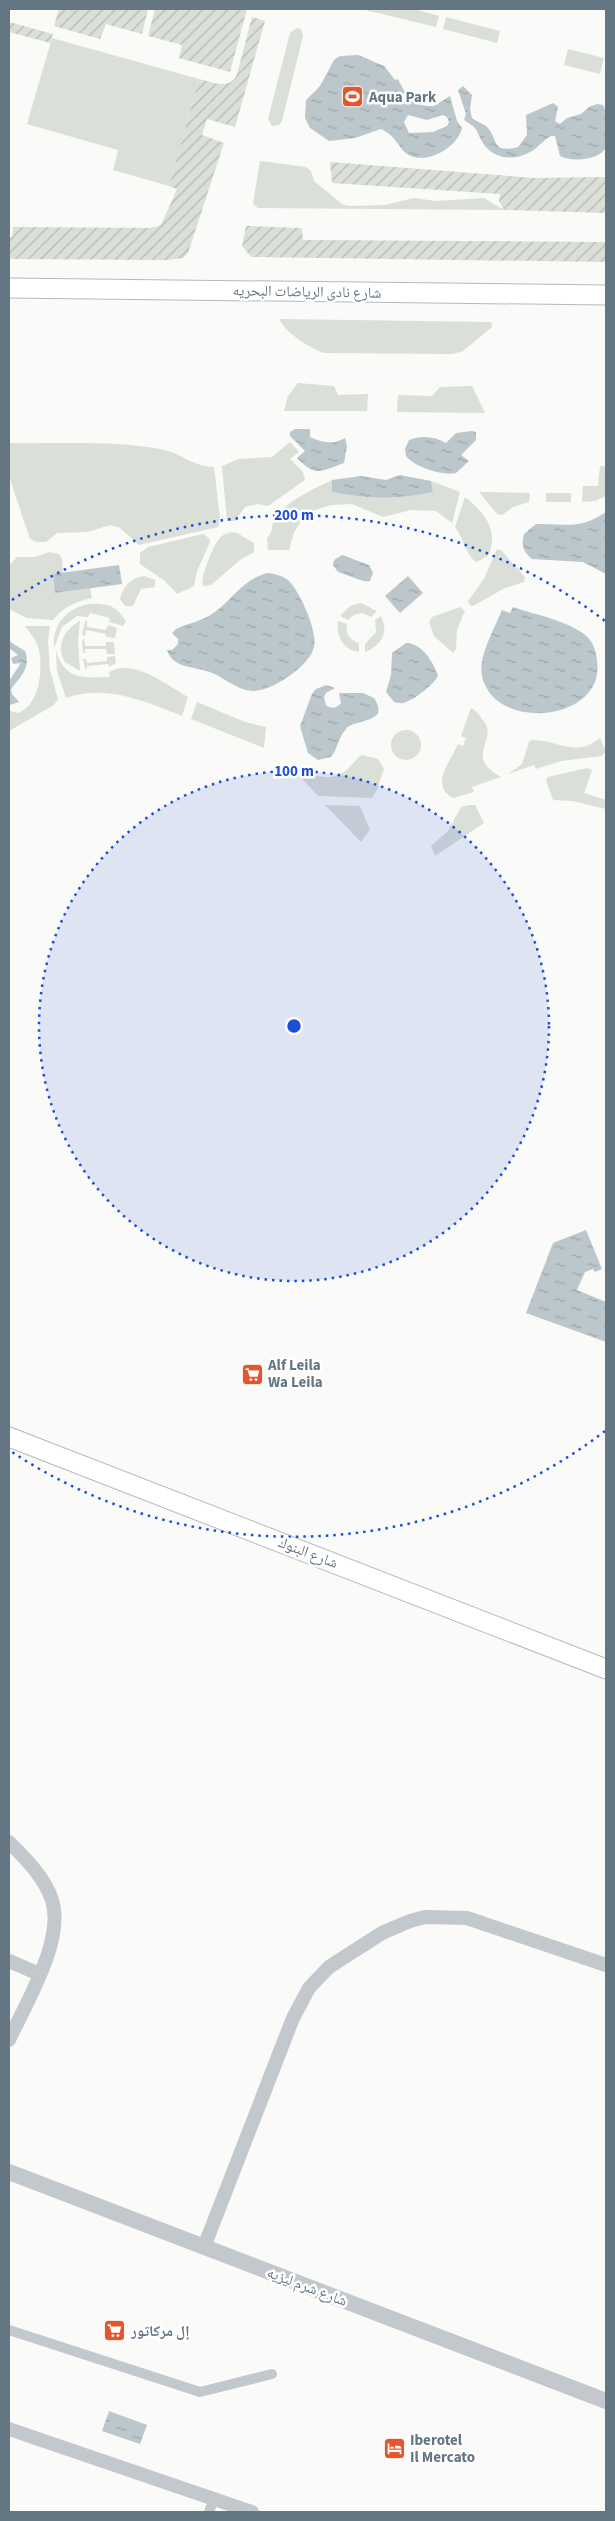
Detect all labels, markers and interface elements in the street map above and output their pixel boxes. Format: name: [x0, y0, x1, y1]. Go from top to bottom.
sports icon: Aqua Park: [341, 85, 365, 109]
place label: Aqua Park: [368, 87, 437, 108]
street label: شارع نادى الرياضات البحريه: [232, 280, 382, 304]
text: 200 m: [274, 505, 314, 526]
text: 100 m: [274, 761, 314, 782]
centre of rings: [285, 1017, 303, 1035]
place label: Alf Leila Wa Leila: [267, 1355, 323, 1393]
supermarket icon: Alf Leila Wa Leila: [240, 1362, 264, 1386]
street label: شارع البنوك: [275, 1532, 341, 1574]
street label: شارع شرم ليزيه: [264, 2262, 350, 2312]
supermarket icon: إل مركاتور: [103, 2319, 127, 2343]
place label: إل مركاتور: [130, 2321, 190, 2342]
place label: Iberotel Il Mercato: [410, 2430, 475, 2468]
hotel icon: Iberotel Il Mercato: [382, 2437, 406, 2461]

